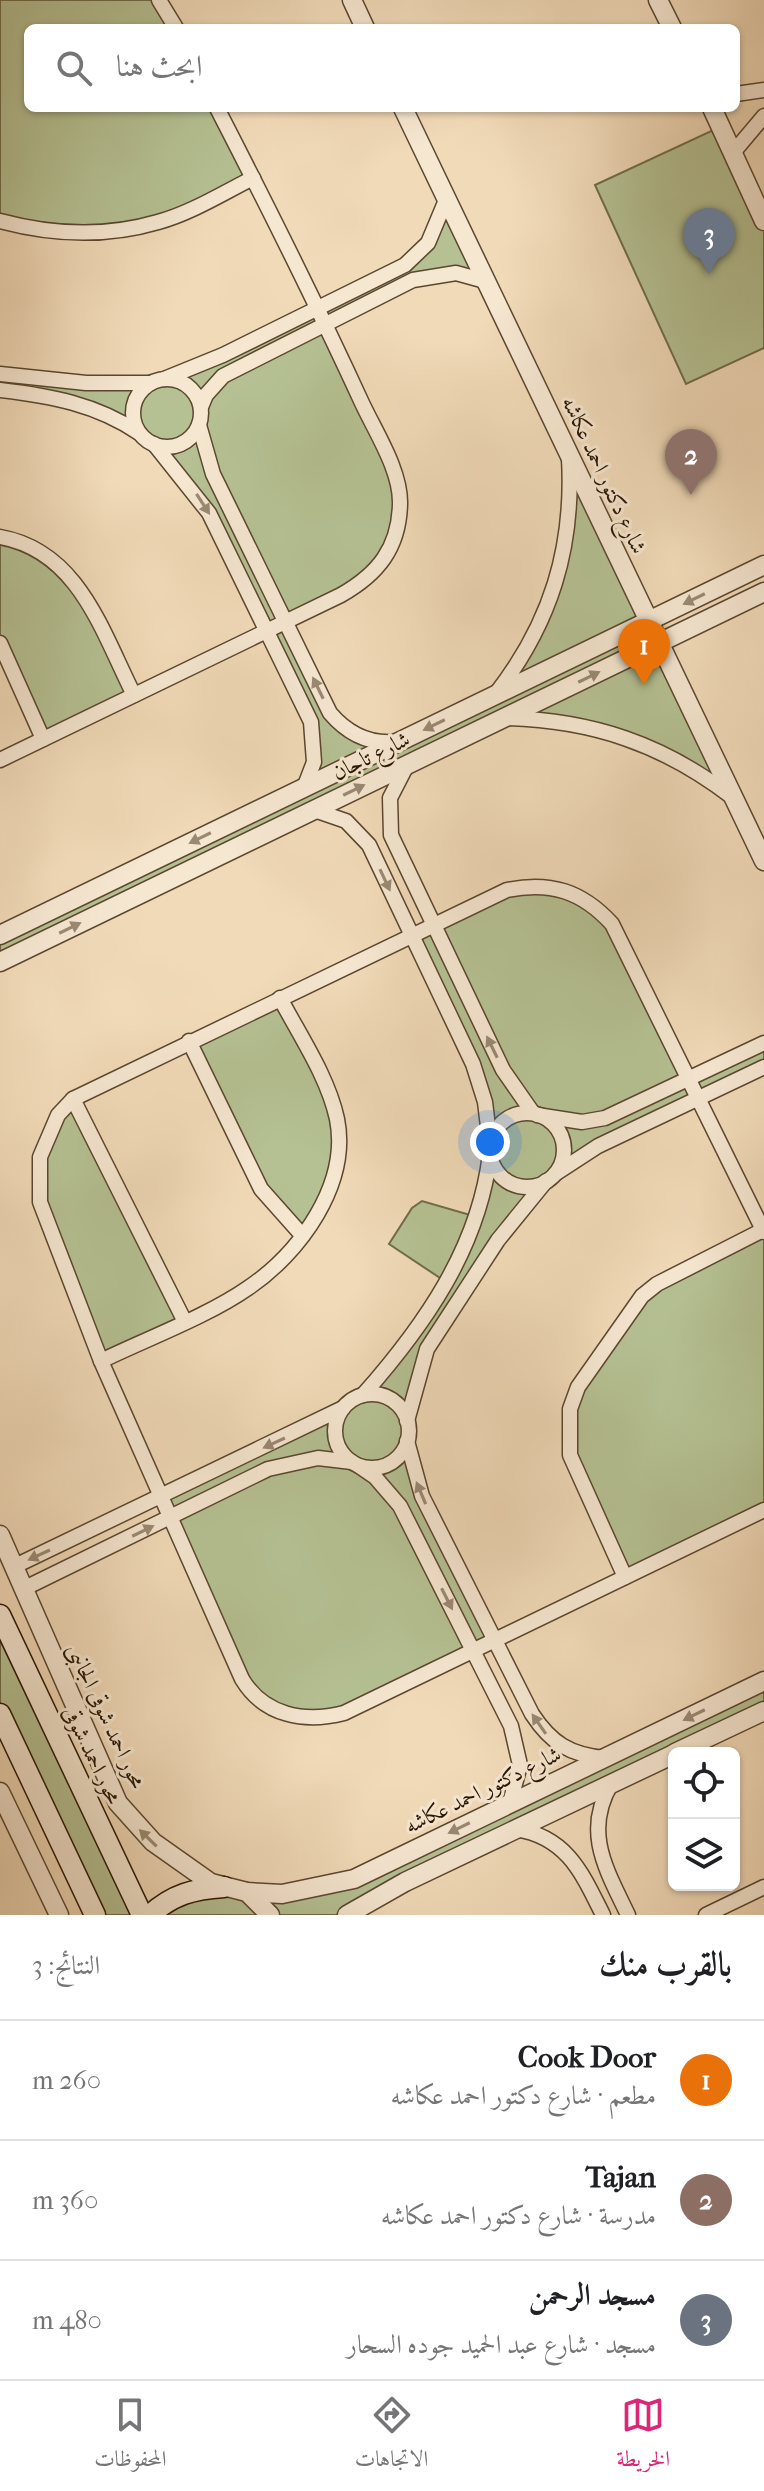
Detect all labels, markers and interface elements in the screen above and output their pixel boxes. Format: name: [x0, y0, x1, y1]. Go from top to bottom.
search box: [24, 24, 740, 112]
icon: search: [52, 46, 96, 90]
text: ابحث هنا: [116, 49, 202, 84]
pin: 3: [683, 208, 735, 274]
street label: شارع دكتور احمد عكاشه: [552, 392, 652, 560]
pin: 2: [665, 429, 717, 495]
one-way arrow: [196, 494, 211, 515]
one-way arrow: [682, 592, 705, 606]
pin: 1: [618, 619, 670, 685]
one-way arrow: [577, 670, 600, 684]
one-way arrow: [311, 676, 325, 700]
one-way arrow: [423, 718, 446, 732]
street label: شارع تاجان: [328, 726, 416, 790]
one-way arrow: [343, 783, 366, 797]
one-way arrow: [189, 831, 212, 845]
one-way arrow: [378, 869, 392, 892]
one-way arrow: [58, 921, 82, 935]
one-way arrow: [485, 1035, 499, 1059]
your location: [470, 1122, 510, 1162]
one-way arrow: [262, 1436, 285, 1450]
one-way arrow: [414, 1480, 427, 1504]
one-way arrow: [132, 1524, 155, 1538]
one-way arrow: [27, 1548, 50, 1562]
one-way arrow: [440, 1587, 454, 1610]
street label: محور احمد شوقى الجانبى: [61, 1639, 151, 1793]
street label: محور احمد شوقى: [57, 1702, 127, 1808]
one-way arrow: [682, 1708, 705, 1722]
one-way arrow: [532, 1713, 547, 1734]
street label: شارع دكتور احمد عكاشه: [401, 1741, 568, 1844]
map controls: [668, 1747, 740, 1891]
button: locate: [668, 1747, 740, 1819]
button: layers: [668, 1819, 740, 1891]
one-way arrow: [448, 1821, 471, 1835]
one-way arrow: [139, 1829, 158, 1847]
text: بالقرب منك: [599, 1944, 732, 1984]
text: النتائج: 3: [32, 1950, 100, 1981]
text: Cook Door: [518, 2040, 656, 2075]
text: 260 m: [32, 2065, 101, 2096]
text: 1: [701, 2065, 711, 2096]
text: مطعم · شارع دكتور احمد عكاشه: [391, 2080, 656, 2111]
text: Tajan: [585, 2160, 656, 2195]
text: 360 m: [32, 2185, 98, 2216]
text: 2: [699, 2185, 713, 2216]
text: مدرسة · شارع دكتور احمد عكاشه: [381, 2200, 656, 2231]
text: مسجد الرحمن: [529, 2278, 656, 2313]
text: 480 m: [32, 2305, 102, 2336]
text: 3: [701, 2305, 711, 2336]
text: مسجد · شارع عبد الحميد جوده السحار: [347, 2329, 656, 2360]
tab: المحفوظات: [94, 2393, 167, 2480]
tab: الاتجاهات: [355, 2393, 428, 2480]
tab: الخريطة: [616, 2393, 670, 2480]

